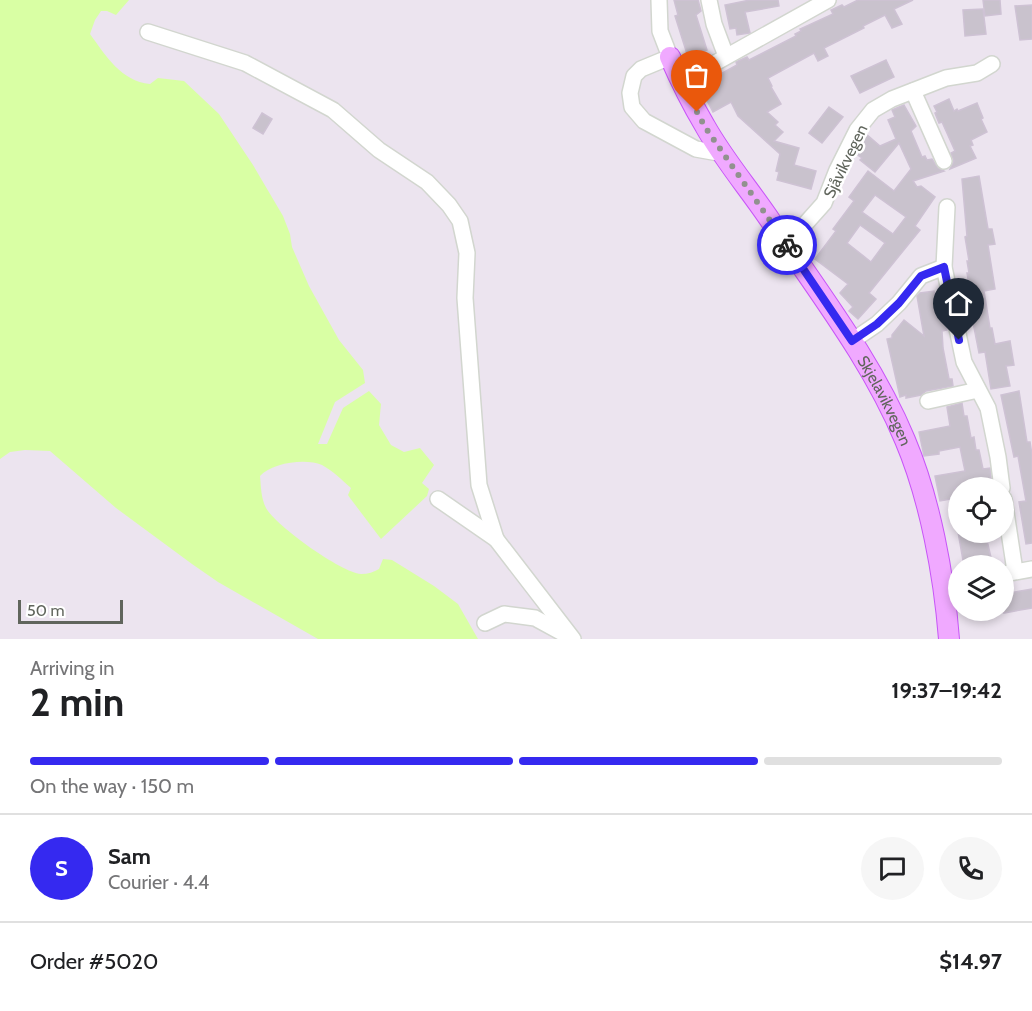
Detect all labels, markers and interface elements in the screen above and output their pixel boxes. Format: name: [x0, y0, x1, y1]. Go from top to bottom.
pin: [671, 50, 722, 112]
icon: bag: [680, 59, 713, 92]
street label: Sjåvikvegen: [819, 121, 871, 201]
courier: [757, 215, 817, 275]
icon: bike: [771, 229, 804, 262]
pin: [933, 278, 984, 340]
icon: home: [942, 287, 975, 320]
street label: Skjelavikvegen: [853, 352, 915, 449]
map controls: [948, 477, 1014, 621]
button: locate: [948, 477, 1014, 543]
button: layers: [948, 555, 1014, 621]
scale bar: [18, 597, 123, 624]
text: 50 m: [27, 601, 64, 620]
text: Arriving in: [30, 656, 114, 680]
text: 19:37–19:42: [891, 677, 1002, 704]
text: 2 min: [30, 678, 124, 726]
text: On the way · 150 m: [30, 774, 194, 798]
button: chat: [861, 837, 924, 900]
button: phone: [939, 837, 1002, 900]
text: Sam: [108, 843, 151, 870]
text: S: [55, 855, 68, 882]
text: Courier · 4.4: [108, 870, 209, 894]
text: Order #5020: [30, 948, 158, 975]
text: $14.97: [939, 948, 1002, 975]

